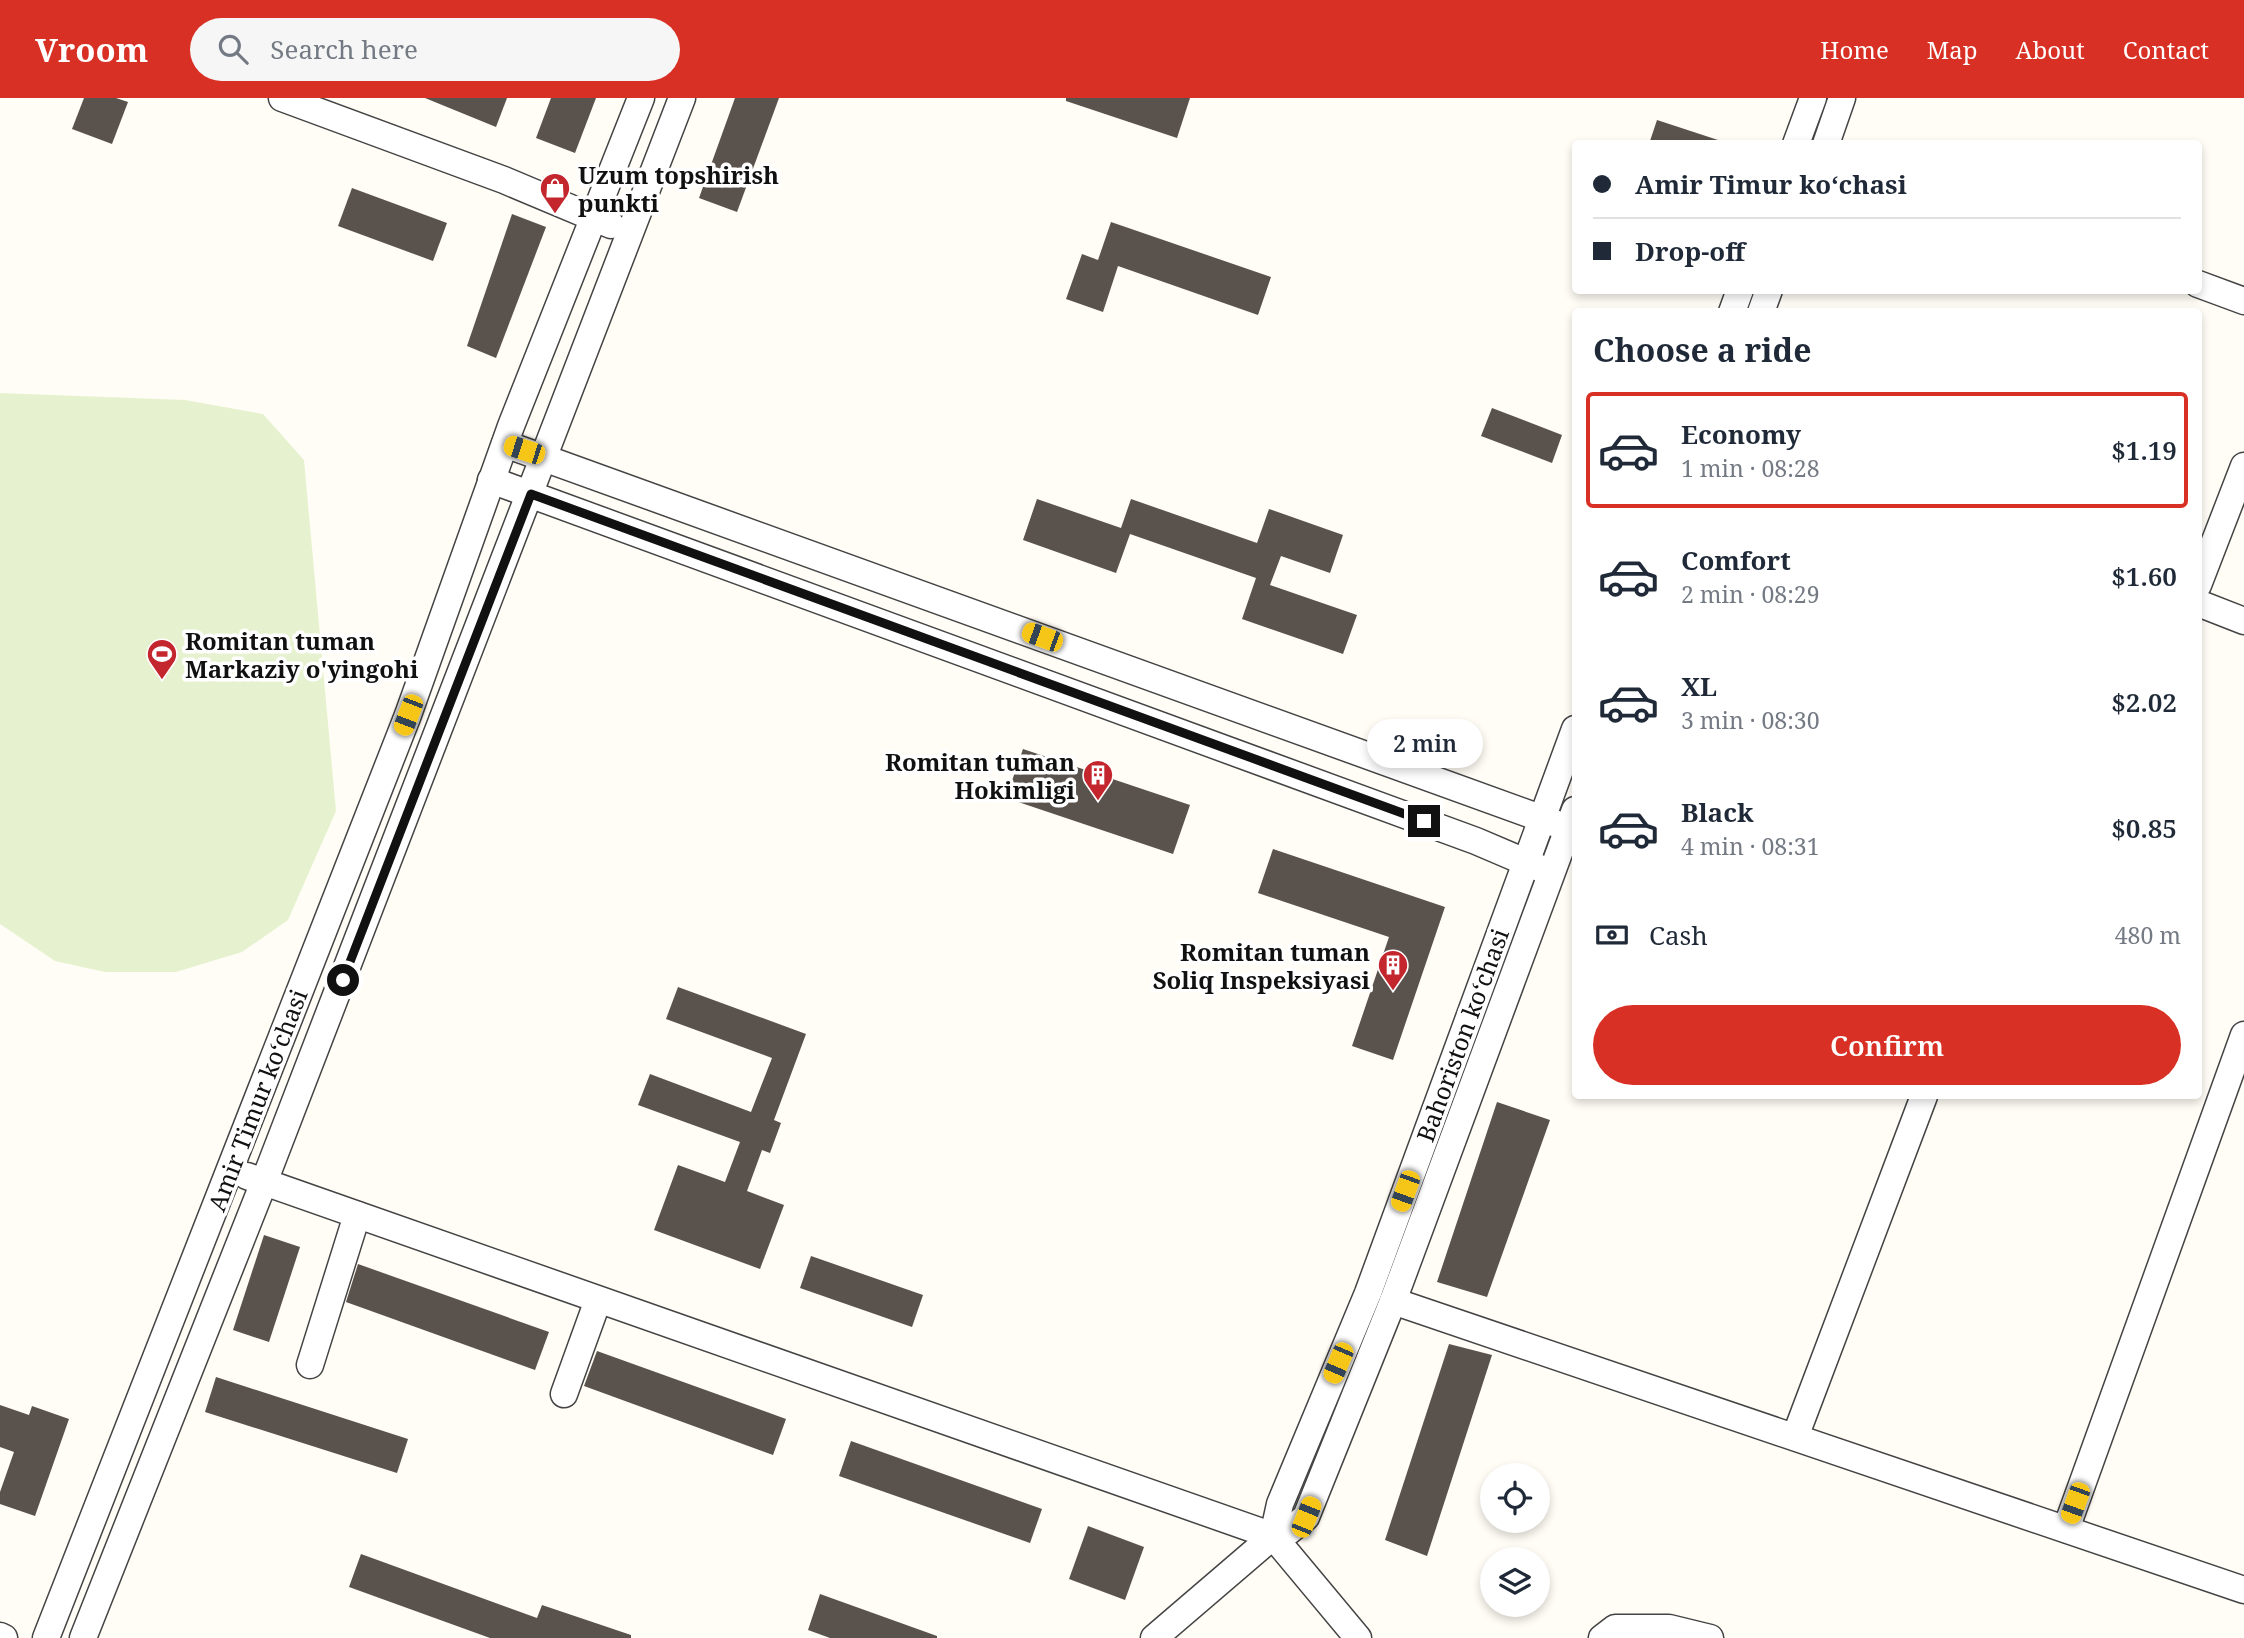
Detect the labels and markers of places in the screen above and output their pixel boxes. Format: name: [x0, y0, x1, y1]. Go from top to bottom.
place label: Uzum topshirish punkti: [578, 158, 779, 219]
shop icon: Uzum topshirish punkti: [538, 171, 572, 215]
place label: Romitan tuman Markaziy o'yingohi: [185, 624, 419, 685]
sports icon: Romitan tuman Markaziy o'yingohi: [145, 637, 179, 681]
place label: Romitan tuman Hokimligi: [885, 745, 1076, 806]
building icon: Romitan tuman Hokimligi: [1081, 758, 1115, 802]
place label: Romitan tuman Soliq Inspeksiyasi: [1153, 935, 1371, 996]
building icon: Romitan tuman Soliq Inspeksiyasi: [1376, 948, 1410, 992]

